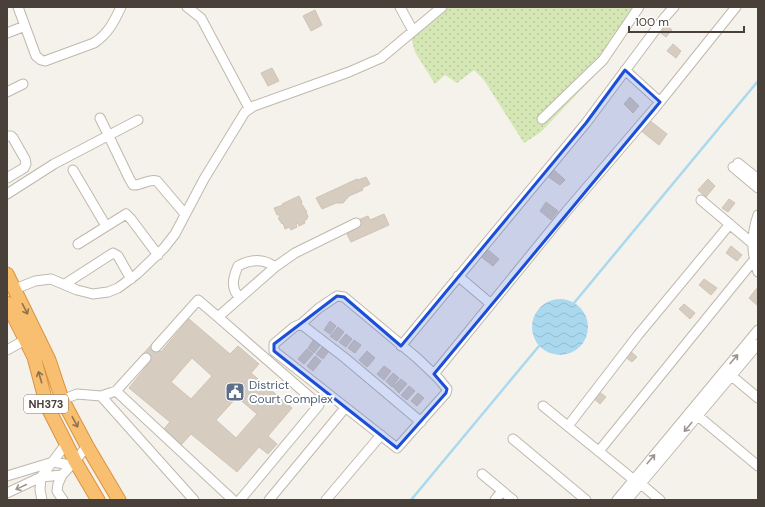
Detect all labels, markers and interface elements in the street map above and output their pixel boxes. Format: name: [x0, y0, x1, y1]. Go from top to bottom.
scale bar: [629, 8, 744, 34]
text: 100 m: [635, 14, 669, 30]
one-way arrow: [22, 303, 29, 315]
one-way arrow: [730, 354, 739, 365]
one-way arrow: [36, 371, 43, 384]
place label: District Court Complex: [249, 377, 333, 407]
public building icon: District Court Complex: [224, 381, 246, 403]
road number: NH373: [24, 395, 68, 413]
one-way arrow: [71, 416, 79, 428]
one-way arrow: [684, 422, 693, 433]
one-way arrow: [646, 455, 655, 465]
one-way arrow: [15, 484, 27, 491]

